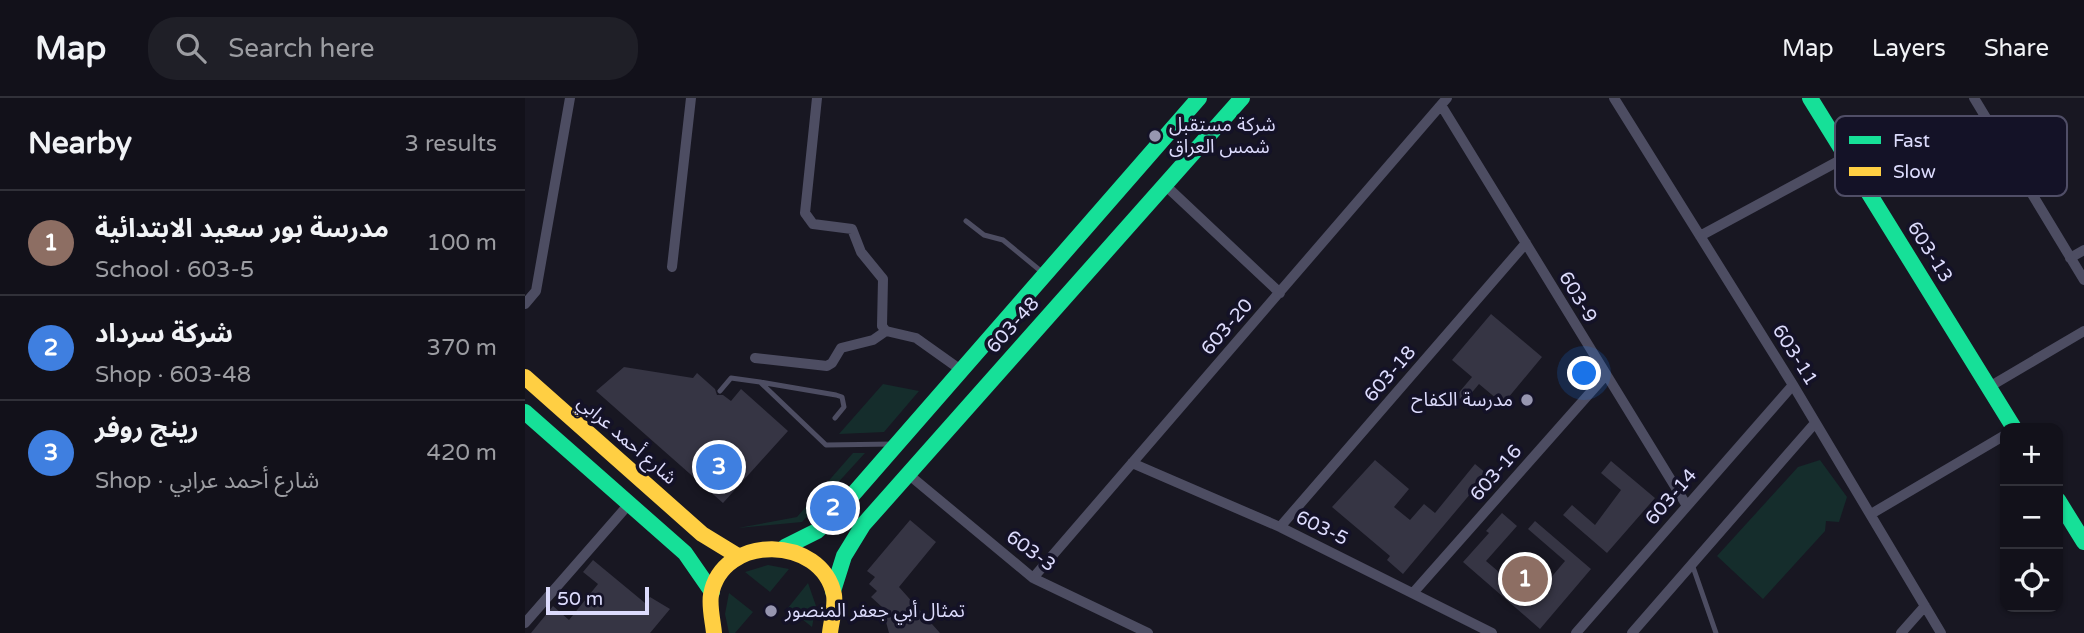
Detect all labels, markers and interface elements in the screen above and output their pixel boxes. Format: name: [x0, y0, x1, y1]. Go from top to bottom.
search box: [148, 17, 638, 80]
text: Map: [35, 29, 106, 68]
icon: search: [172, 29, 210, 67]
text: Search here: [228, 33, 374, 64]
text: Map: [1782, 34, 1834, 63]
text: Layers: [1872, 34, 1946, 63]
text: Share: [1984, 34, 2049, 63]
place label: شركة مستقبل شمس العراق: [1169, 114, 1276, 158]
legend: [1835, 116, 2067, 196]
text: Nearby: [28, 125, 132, 162]
marker: شركة مستقبل شمس العراق: [1147, 128, 1163, 144]
text: 3 results: [404, 130, 497, 158]
text: Fast: [1893, 130, 1930, 152]
text: Slow: [1893, 161, 1936, 183]
text: مدرسة بور سعيد الابتدائية: [95, 213, 389, 244]
street label: 603-13: [1903, 218, 1957, 286]
text: 1: [44, 229, 58, 257]
text: 100 m: [427, 229, 497, 257]
text: School · 603-5: [95, 256, 254, 284]
street label: 603-9: [1554, 268, 1602, 326]
street label: 603-48: [982, 292, 1044, 357]
street label: 603-20: [1197, 294, 1257, 360]
text: شركة سرداد: [95, 318, 233, 349]
street label: 603-11: [1768, 321, 1822, 389]
text: 2: [44, 334, 58, 362]
text: 370 m: [427, 334, 497, 362]
street label: 603-18: [1360, 341, 1420, 407]
your location: [1567, 356, 1601, 390]
text: Shop · 603-48: [95, 361, 251, 389]
place label: مدرسة الكفاح: [1411, 389, 1513, 413]
street label: شارع أحمد عرابي: [571, 391, 681, 492]
marker: مدرسة الكفاح: [1519, 392, 1535, 408]
text: رينج روفر: [95, 413, 199, 444]
map controls: [2000, 423, 2063, 612]
button: +: [2000, 423, 2063, 486]
text: 3: [44, 439, 58, 467]
text: 420 m: [427, 439, 497, 467]
street label: 603-16: [1466, 440, 1526, 506]
pin: 3: [696, 441, 742, 493]
street label: 603-14: [1641, 464, 1701, 530]
text: Shop · شارع أحمد عرابي: [95, 467, 319, 495]
pin: 2: [810, 482, 856, 534]
button: −: [2000, 486, 2063, 549]
street label: 603-5: [1292, 506, 1352, 550]
street label: 603-3: [1002, 526, 1060, 576]
button: locate: [2000, 549, 2063, 612]
pin: 1: [1502, 553, 1548, 605]
scale bar: [546, 584, 649, 616]
text: 50 m: [557, 588, 603, 610]
place label: تمثال أبي جعفر المنصور: [784, 600, 965, 625]
marker: تمثال أبي جعفر المنصور: [763, 603, 779, 619]

